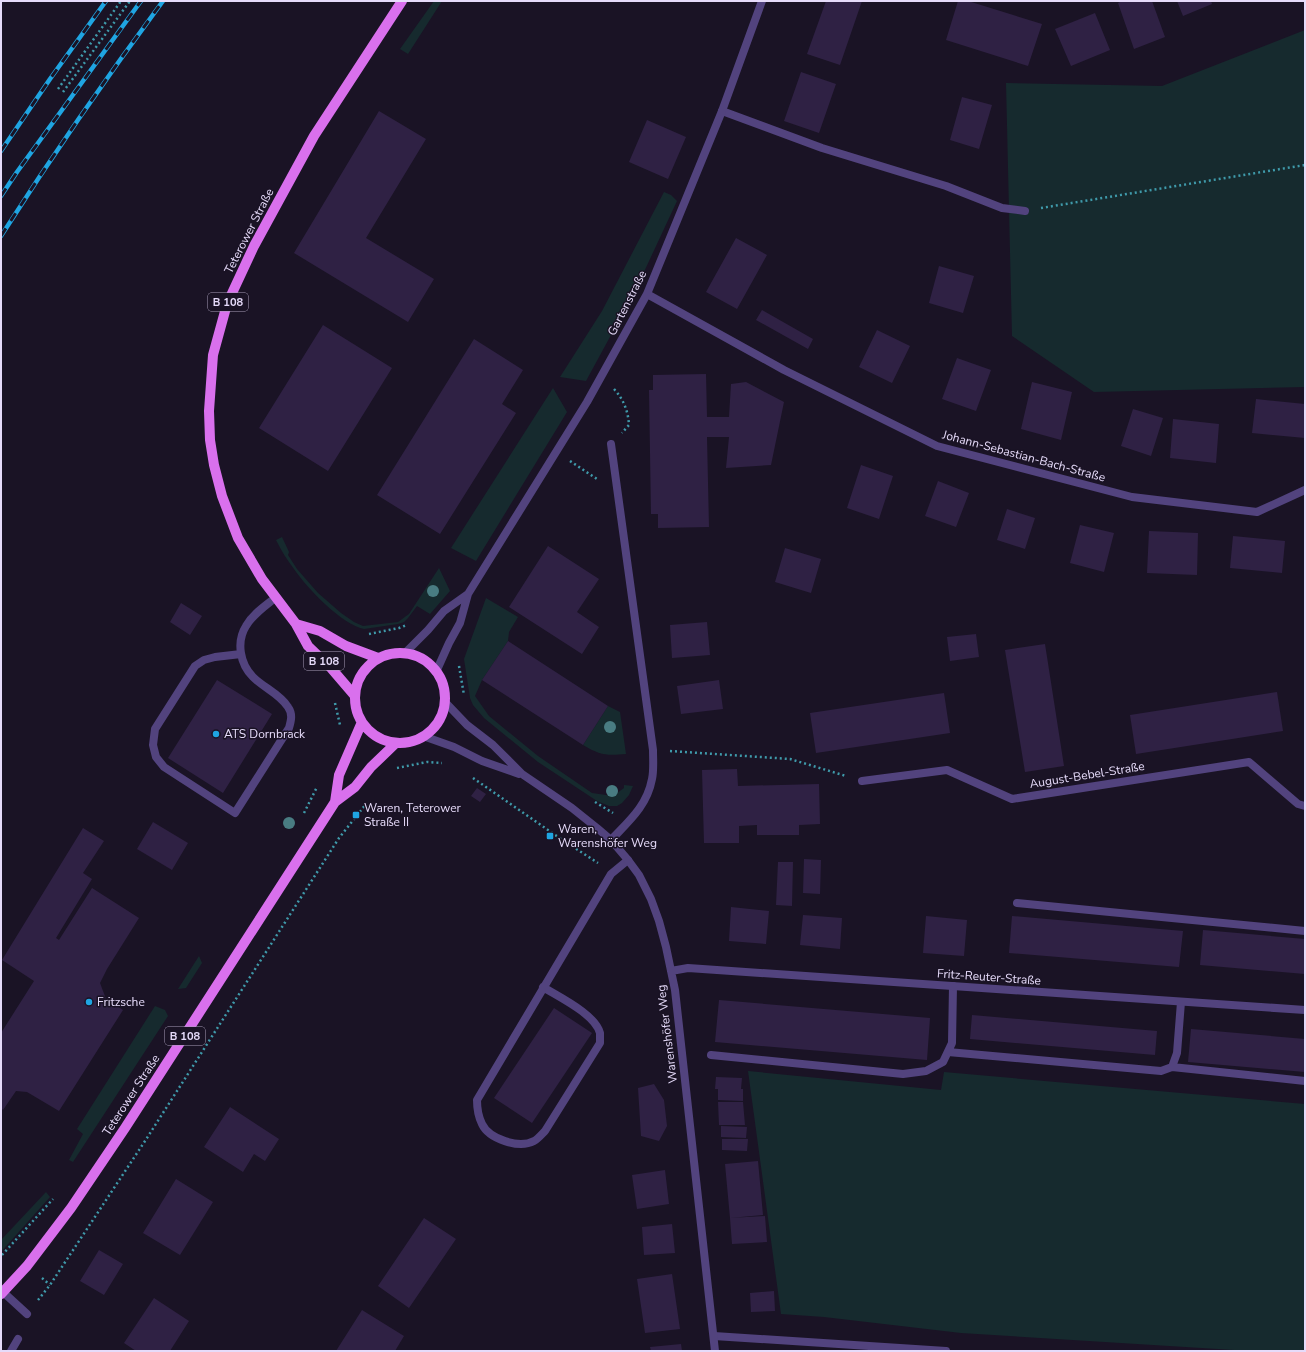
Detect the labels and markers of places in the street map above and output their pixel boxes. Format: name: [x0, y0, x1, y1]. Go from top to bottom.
place label: ATS Dornbrack: [224, 726, 306, 742]
marker: ATS Dornbrack: [211, 729, 221, 739]
place label: Waren, Teterower Straße II: [364, 800, 462, 830]
marker: Waren, Teterower Straße II: [351, 810, 361, 820]
place label: Waren, Warenshöfer Weg: [558, 821, 657, 851]
marker: Waren, Warenshöfer Weg: [545, 831, 555, 841]
place label: Fritzsche: [97, 994, 145, 1010]
marker: Fritzsche: [84, 997, 94, 1007]

